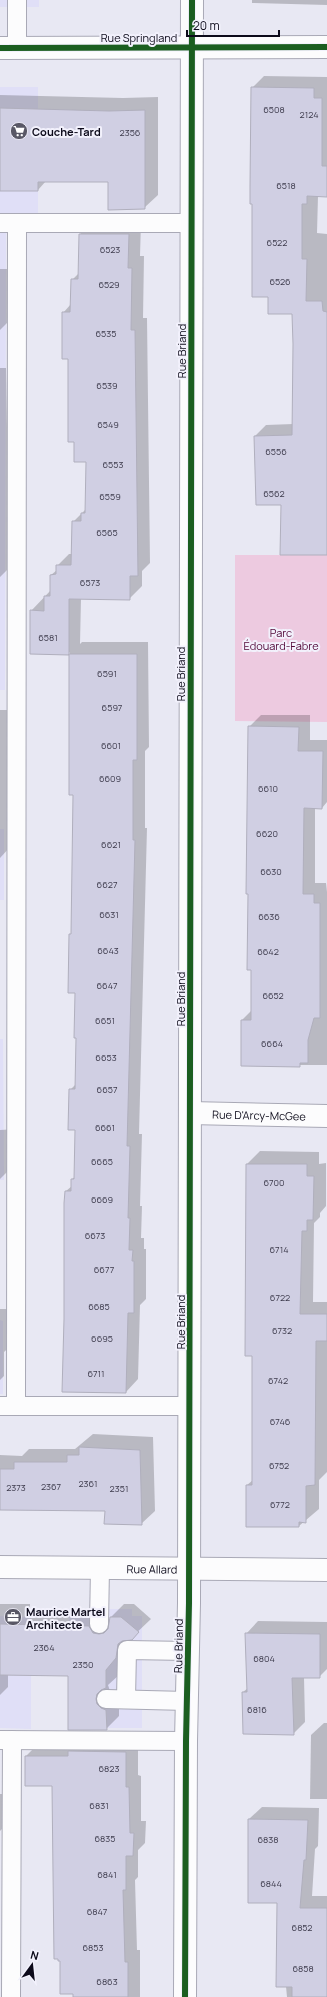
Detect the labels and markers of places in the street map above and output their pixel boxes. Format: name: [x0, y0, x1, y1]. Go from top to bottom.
supermarket icon: Couche-Tard: [9, 121, 29, 141]
place label: Couche-Tard: [32, 124, 101, 139]
place label: Maurice Martel Architecte: [26, 1604, 105, 1632]
office icon: Maurice Martel Architecte: [3, 1607, 23, 1627]

